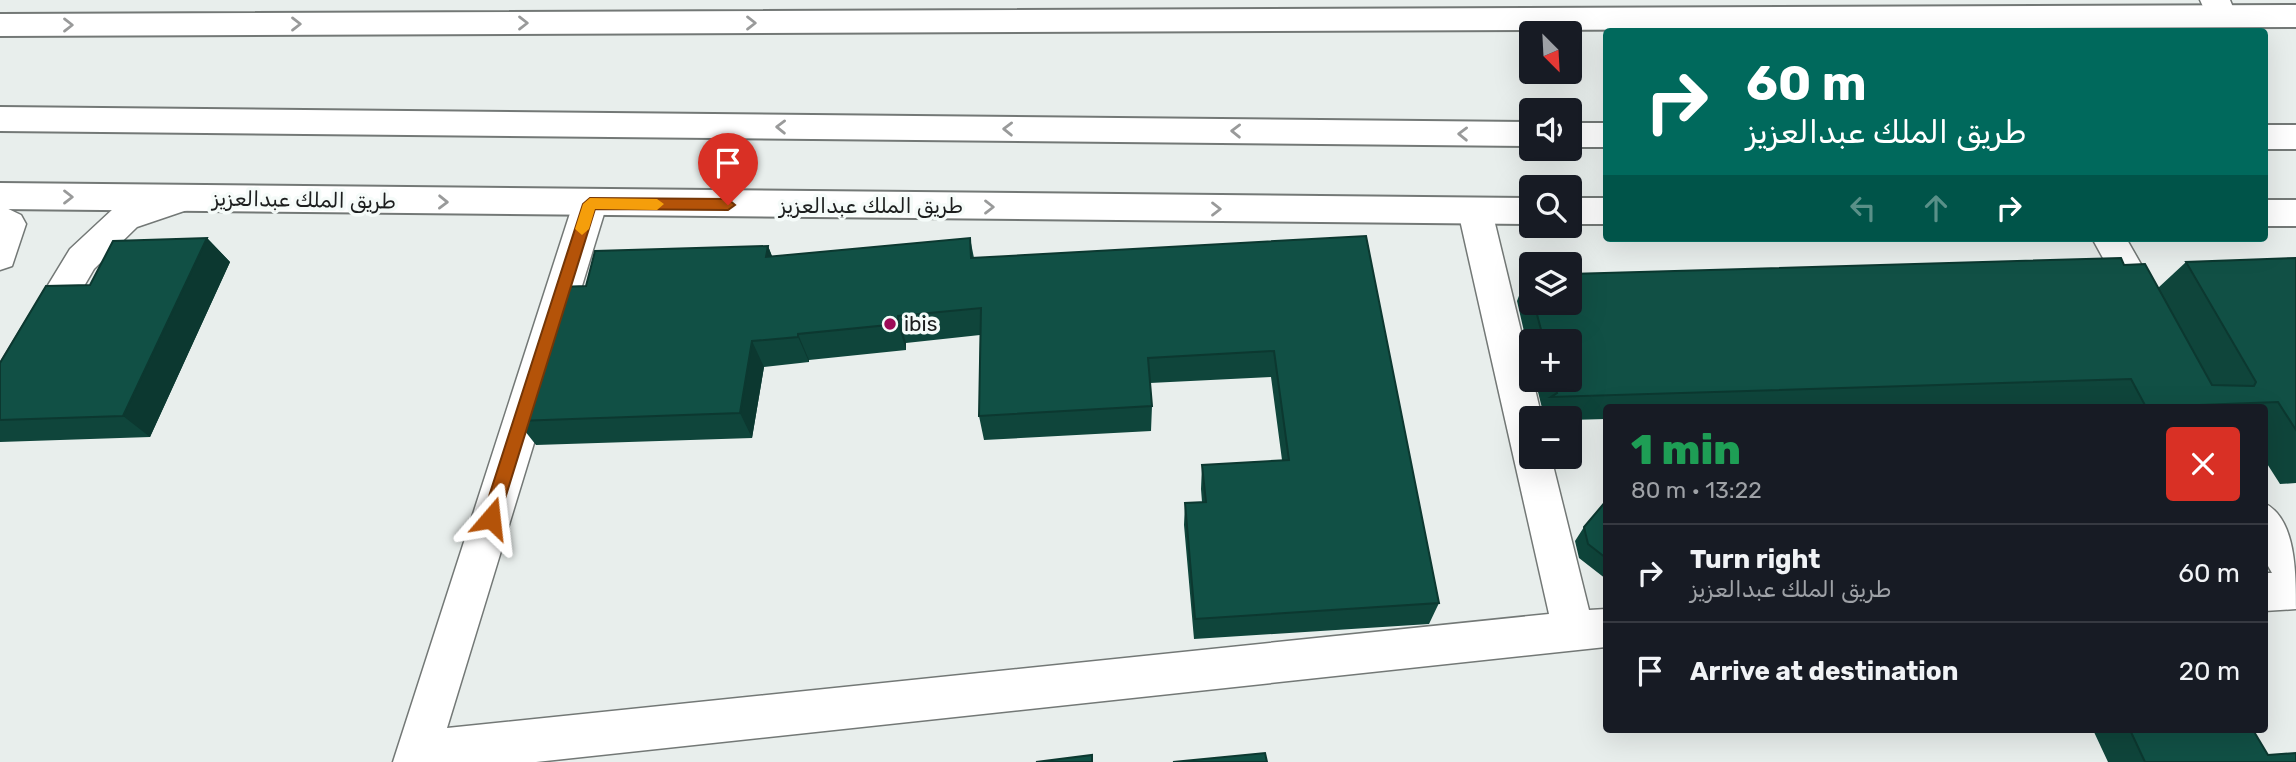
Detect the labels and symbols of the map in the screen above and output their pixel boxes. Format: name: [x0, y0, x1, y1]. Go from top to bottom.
one-way arrow: [746, 15, 756, 31]
one-way arrow: [291, 16, 301, 32]
one-way arrow: [518, 16, 529, 31]
one-way arrow: [63, 17, 74, 33]
north arrow: [1519, 21, 1582, 84]
one-way arrow: [775, 119, 785, 135]
one-way arrow: [1002, 121, 1013, 137]
one-way arrow: [1230, 124, 1241, 139]
one-way arrow: [1457, 126, 1468, 141]
pin: [698, 133, 758, 205]
street label: طريق الملك عبدالعزيز: [210, 185, 396, 214]
one-way arrow: [63, 189, 74, 205]
street label: طريق الملك عبدالعزيز: [777, 193, 963, 218]
one-way arrow: [437, 194, 448, 209]
one-way arrow: [984, 199, 994, 215]
one-way arrow: [1211, 201, 1222, 217]
place label: ibis: [904, 311, 937, 336]
marker: ibis: [882, 316, 898, 332]
position arrow: [454, 481, 528, 555]

